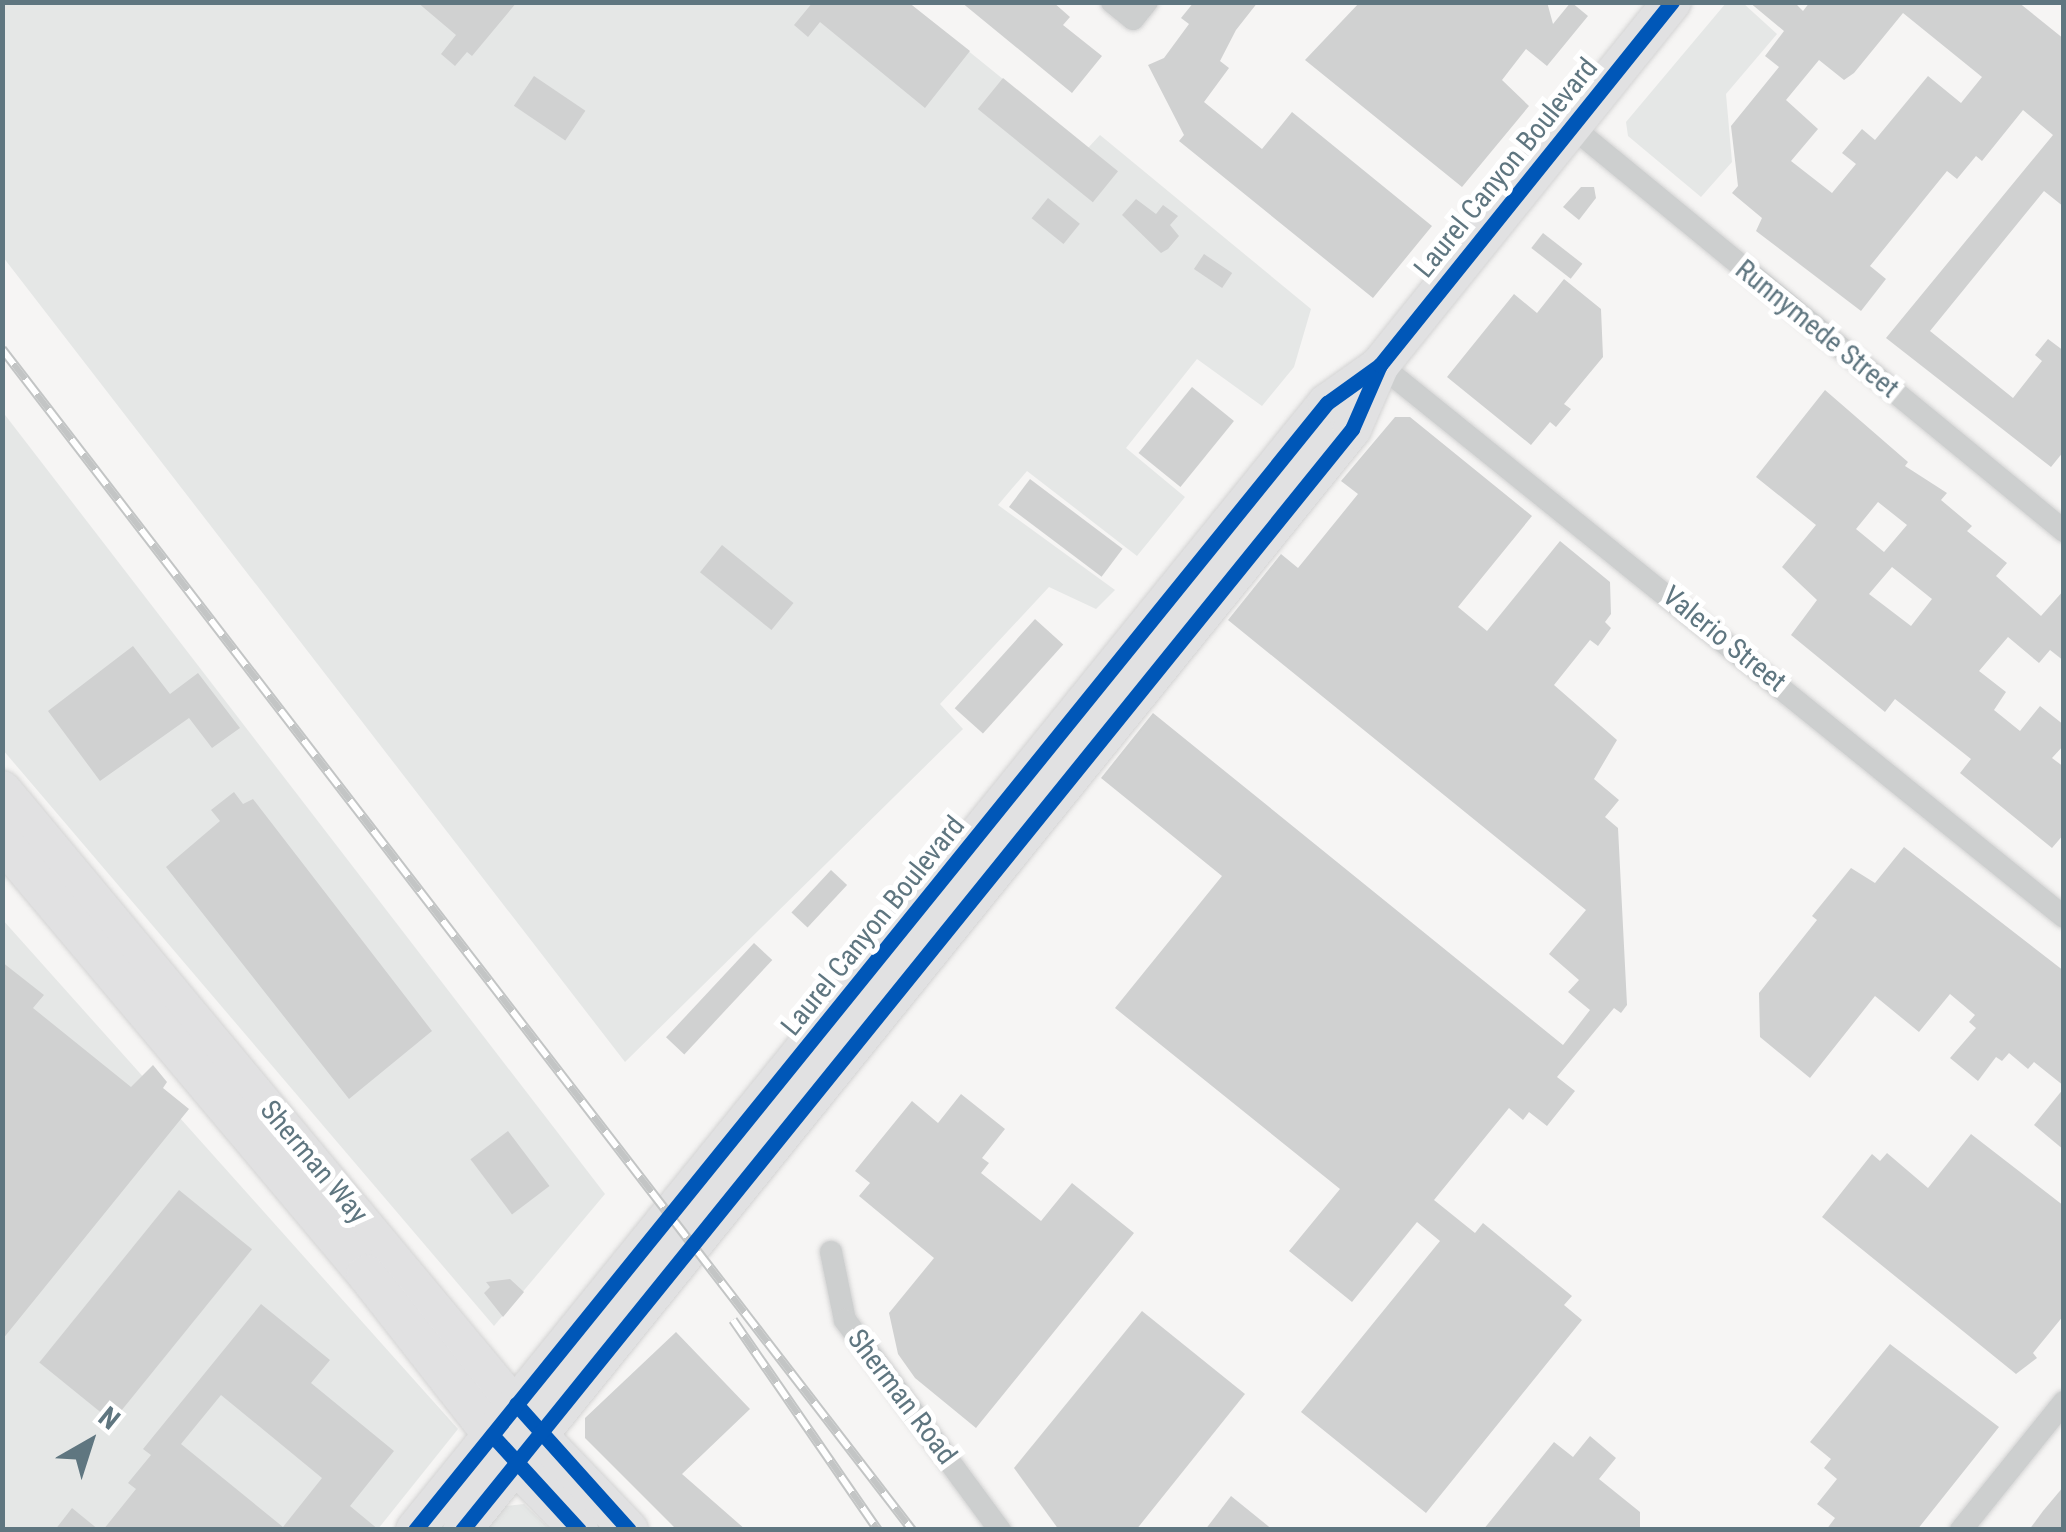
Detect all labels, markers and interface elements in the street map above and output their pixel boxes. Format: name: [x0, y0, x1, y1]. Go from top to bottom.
street label: Laurel Canyon Boulevard: [1407, 52, 1605, 284]
street label: Runnymede Street: [1729, 253, 1905, 405]
street label: Valerio Street: [1655, 579, 1793, 699]
street label: Laurel Canyon Boulevard: [774, 810, 972, 1042]
street label: Sherman Way: [253, 1094, 375, 1230]
street label: Sherman Road: [840, 1323, 964, 1471]
north arrow: [40, 1392, 140, 1492]
text: N: [92, 1400, 126, 1437]

